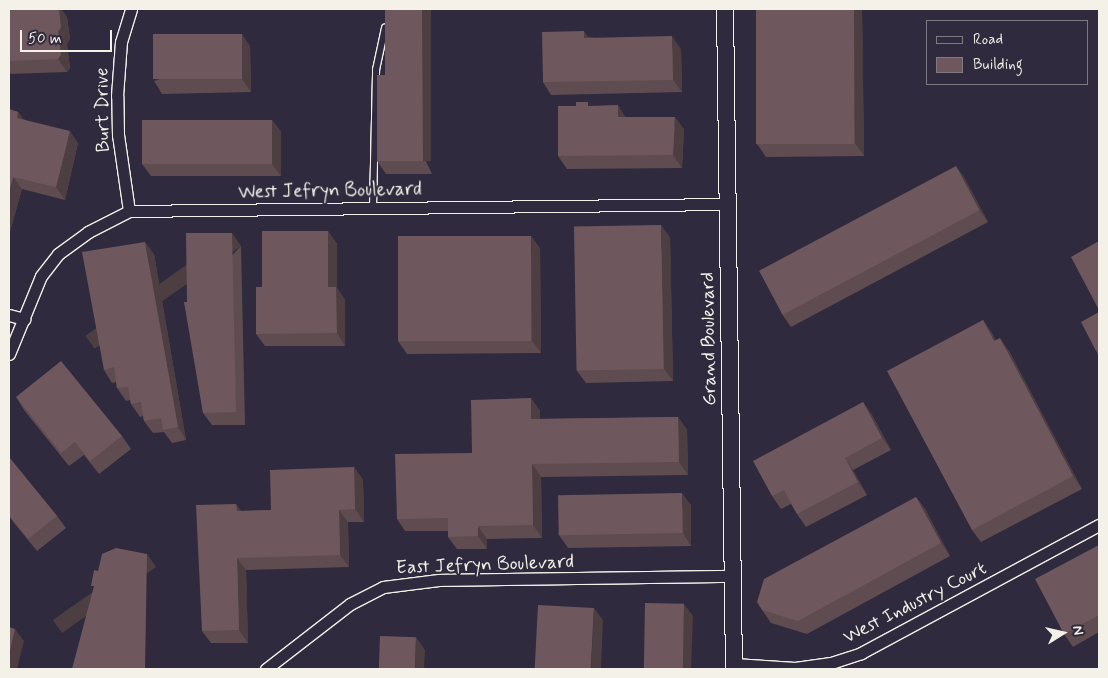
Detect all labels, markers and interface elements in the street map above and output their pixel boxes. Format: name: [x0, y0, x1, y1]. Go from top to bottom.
scale bar: [22, 20, 115, 52]
legend: [926, 20, 1088, 85]
text: 50 m: [28, 29, 62, 49]
text: Road: [973, 30, 1003, 50]
text: Building: [973, 55, 1023, 75]
street label: Burt Drive: [91, 67, 115, 153]
street label: West Jefryn Boulevard: [239, 178, 421, 204]
street label: Grand Boulevard: [696, 272, 722, 406]
street label: East Jefryn Boulevard: [396, 551, 574, 579]
street label: West Industry Court: [838, 556, 992, 650]
north arrow: [1038, 608, 1088, 658]
text: N: [1068, 624, 1087, 637]

